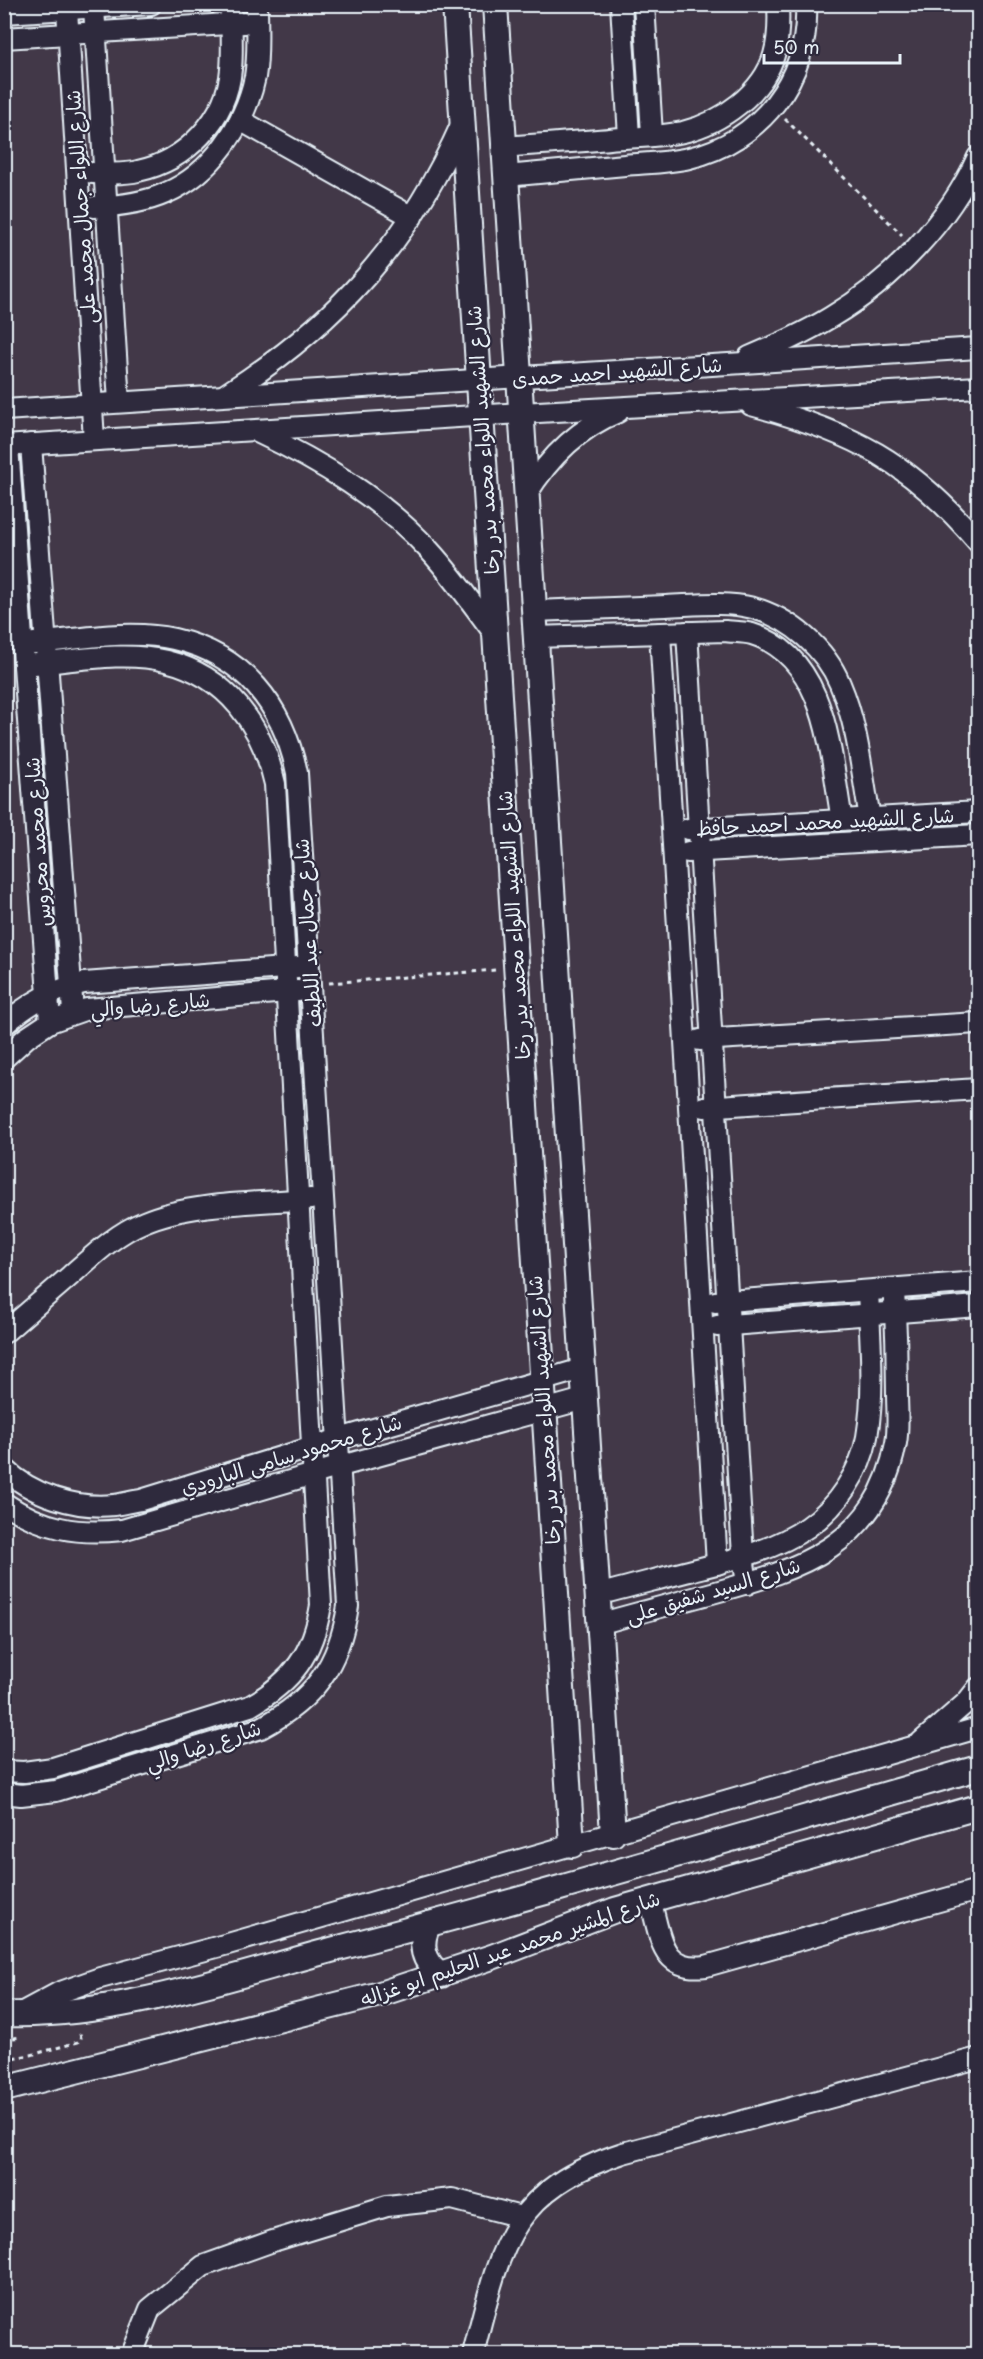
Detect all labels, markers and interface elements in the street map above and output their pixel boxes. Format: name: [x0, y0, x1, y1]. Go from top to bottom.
scale bar: [764, 27, 900, 65]
text: 50 m: [773, 33, 820, 60]
street label: شارع اللواء جمال محمد على: [57, 89, 103, 325]
street label: شارع الشهيد اللواء محمد بدر رخا: [458, 304, 506, 576]
street label: شارع الشهيد احمد حمدى: [511, 349, 723, 393]
street label: شارع محمد محروس: [16, 756, 58, 928]
street label: شارع الشهيد اللواء محمد بدر رخا: [489, 789, 537, 1061]
street label: شارع الشهيد محمد احمد حافظ: [695, 799, 955, 843]
street label: شارع جمال عبد اللطيف: [285, 838, 329, 1028]
street label: شارع رضا والي: [89, 984, 211, 1028]
street label: شارع الشهيد اللواء محمد بدر رخا: [519, 1274, 567, 1546]
street label: شارع محمود سامى البارودي: [177, 1406, 406, 1503]
street label: شارع السيد شفيق على: [622, 1549, 804, 1631]
street label: شارع رضا والي: [141, 1712, 266, 1782]
street label: شارع المشير محمد عبد الحليم ابو غزاله: [356, 1882, 664, 2014]

